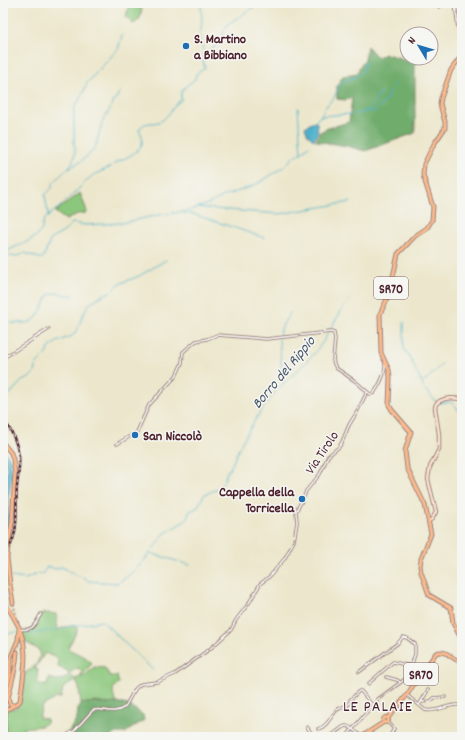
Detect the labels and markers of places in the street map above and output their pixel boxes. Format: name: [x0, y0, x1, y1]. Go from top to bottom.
place label: S. Martino a Bibbiano: [194, 30, 247, 66]
marker: S. Martino a Bibbiano: [181, 41, 191, 51]
place label: San Niccolò: [143, 427, 202, 447]
marker: San Niccolò: [130, 430, 140, 440]
place label: Cappella della Torricella: [219, 483, 295, 519]
marker: Cappella della Torricella: [297, 494, 307, 504]

